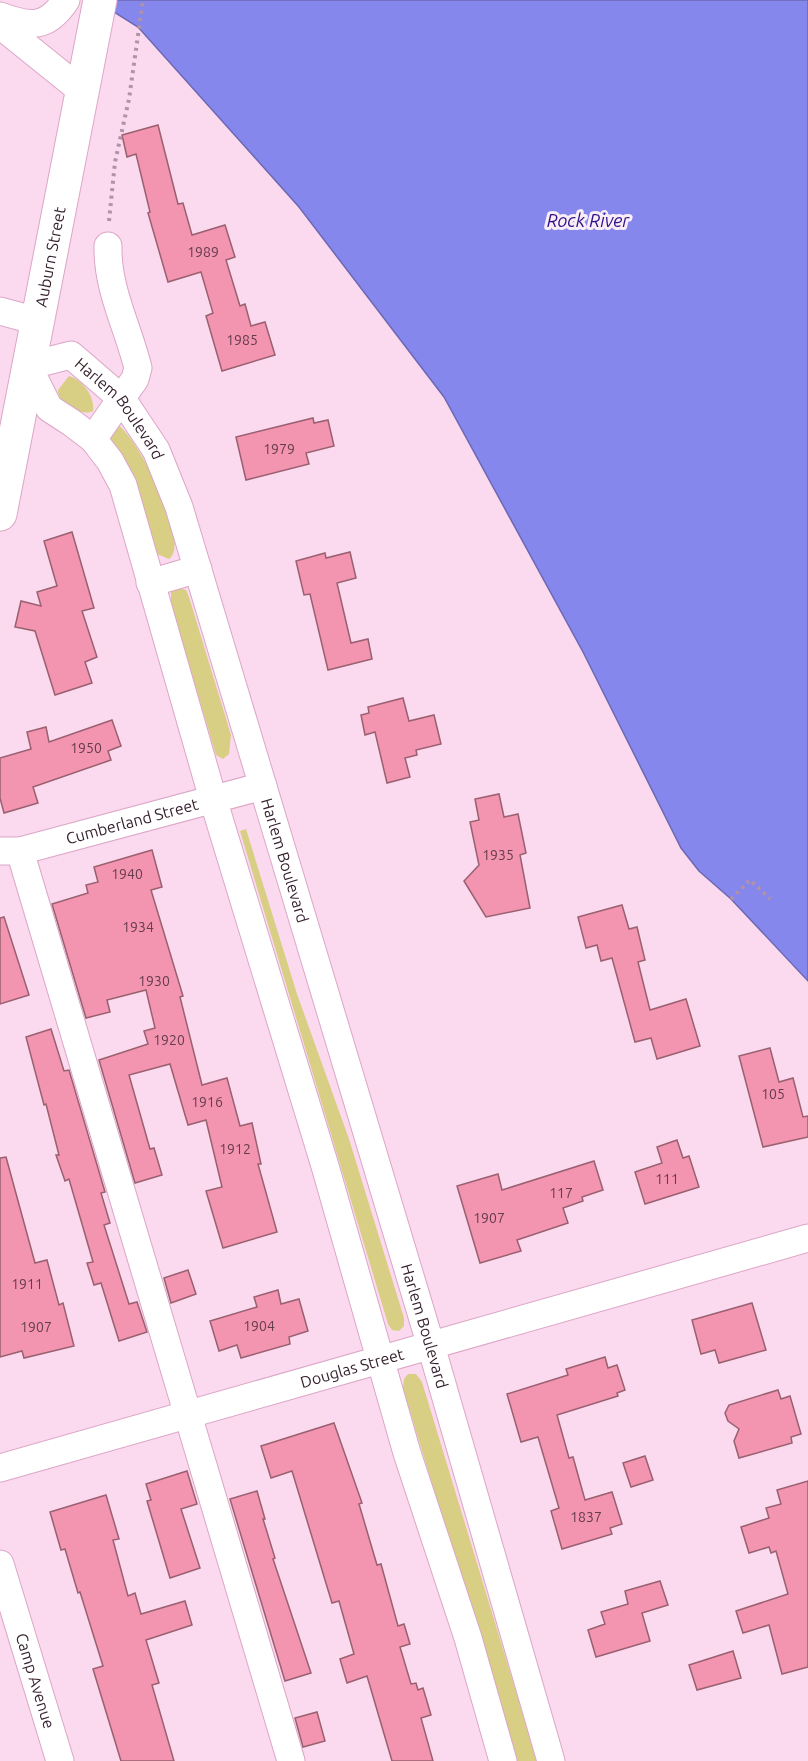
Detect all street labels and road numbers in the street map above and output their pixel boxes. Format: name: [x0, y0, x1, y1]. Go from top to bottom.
street label: Auburn Street: [31, 205, 69, 308]
street label: Harlem Boulevard: [72, 354, 168, 462]
street label: Cumberland Street: [64, 795, 201, 847]
street label: Harlem Boulevard: [258, 796, 312, 925]
street label: Harlem Boulevard: [398, 1261, 452, 1390]
street label: Douglas Street: [298, 1344, 407, 1391]
street label: Camp Avenue: [13, 1631, 59, 1731]

